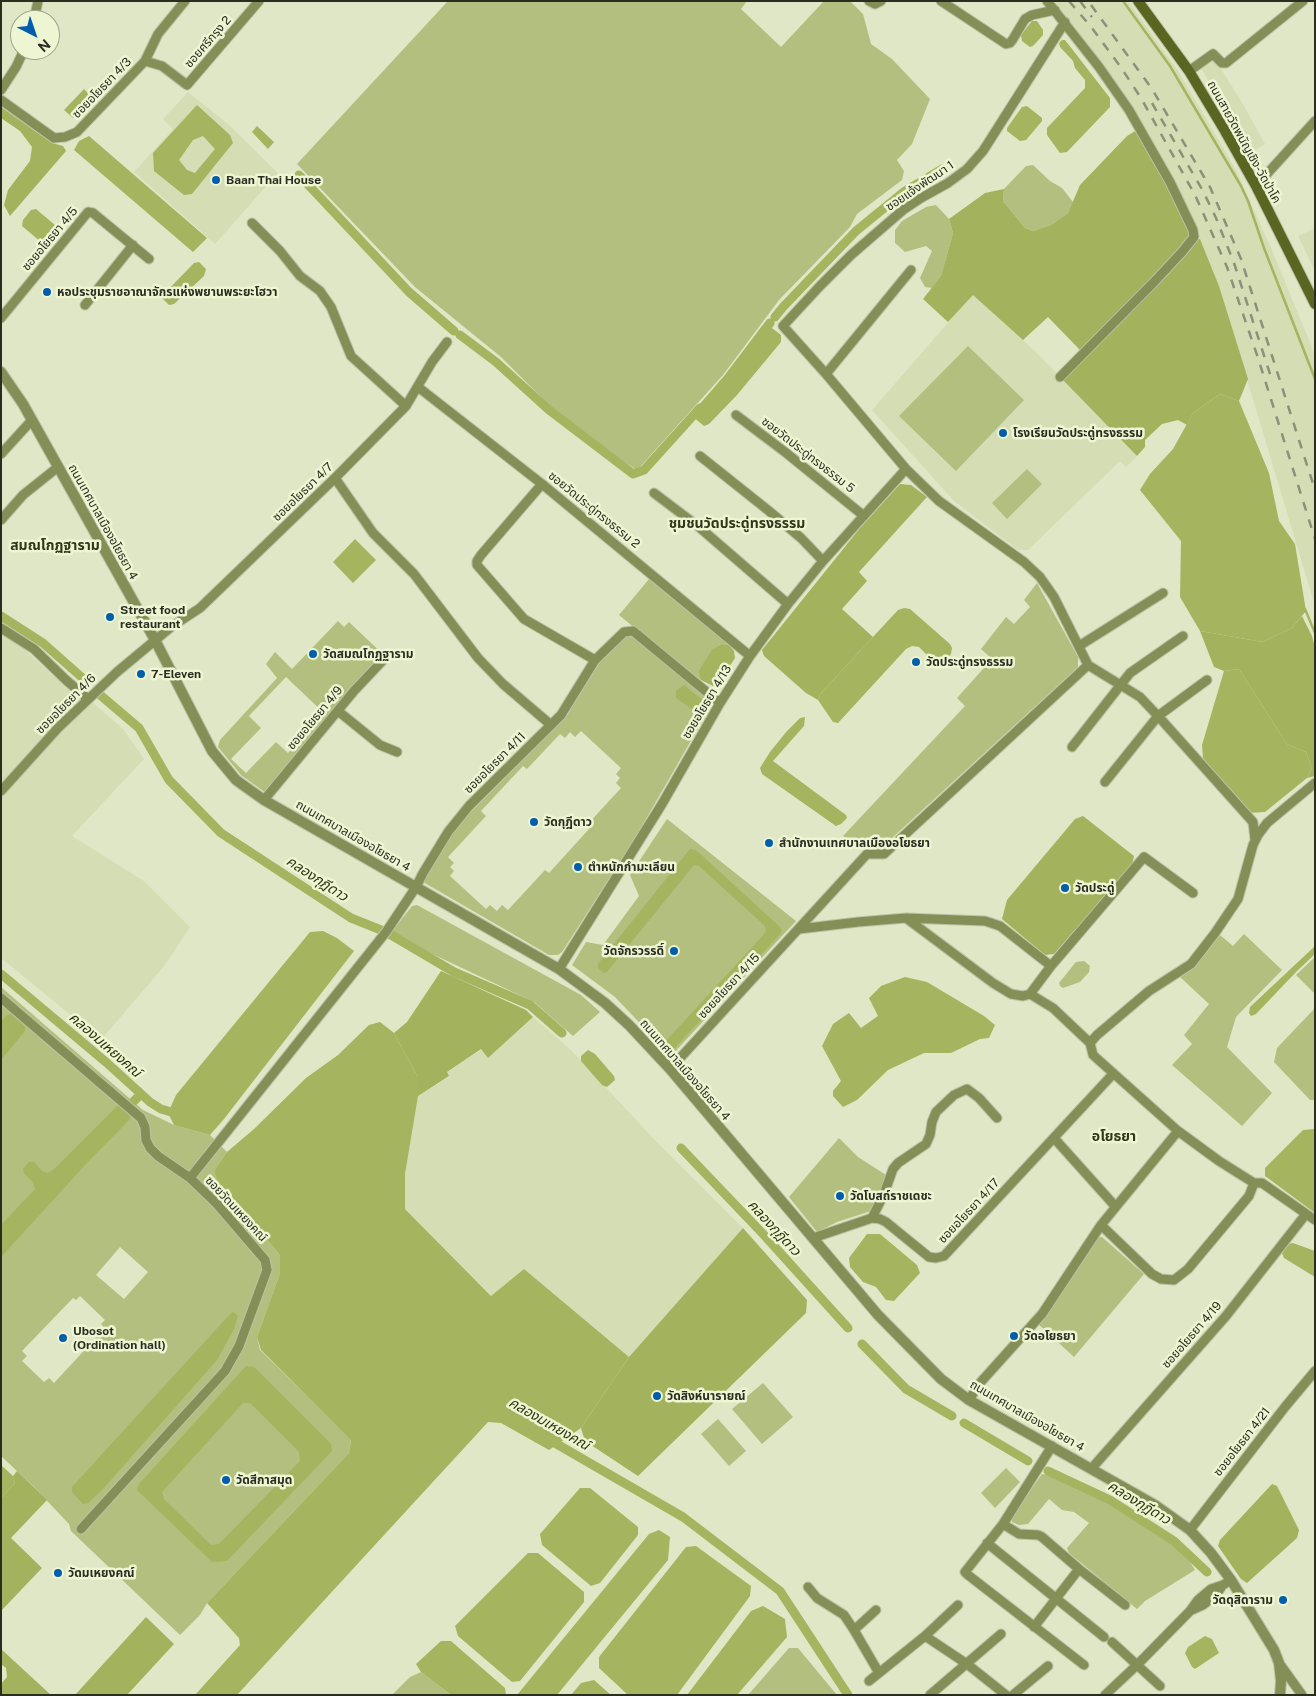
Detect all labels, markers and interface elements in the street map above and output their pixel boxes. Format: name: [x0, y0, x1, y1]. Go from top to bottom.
north arrow: [10, 10, 60, 60]
street label: ซอยศรีกรุง 2: [182, 13, 234, 71]
text: N: [35, 36, 54, 55]
street label: ซอยอโยธยา 4/3: [69, 55, 135, 121]
street label: ถนนสายวัดพนัญเชิง-วัดป่าโค: [1204, 78, 1284, 206]
street label: ซอยแจ้งพัฒนา 1: [883, 158, 957, 214]
place label: Baan Thai House: [226, 173, 321, 187]
marker: Baan Thai House: [210, 174, 222, 186]
street label: ซอยอโยธยา 4/5: [19, 204, 81, 274]
place label: หอประชุมราชอาณาจักรแห่งพยานพระยะโฮวา: [57, 285, 277, 299]
marker: หอประชุมราชอาณาจักรแห่งพยานพระยะโฮวา: [41, 286, 53, 298]
street label: ซอยวัดประดู่ทรงธรรม 5: [759, 414, 857, 496]
place label: โรงเรียนวัดประดู่ทรงธรรม: [1013, 426, 1143, 440]
marker: โรงเรียนวัดประดู่ทรงธรรม: [997, 427, 1009, 439]
street label: ซอยอโยธยา 4/7: [270, 460, 336, 524]
street label: ถนนเทศบาลเมืองอโยธยา 4: [65, 462, 141, 582]
street label: ซอยวัดประดู่ทรงธรรม 2: [545, 469, 643, 551]
district label: ชุมชนวัดประดู่ทรงธรรม: [669, 516, 805, 532]
district label: สมณโกฏฐาราม: [10, 538, 100, 554]
place label: Street food restaurant: [120, 603, 185, 631]
marker: Street food restaurant: [104, 611, 116, 623]
place label: วัดสมณโกฏฐาราม: [323, 647, 414, 661]
marker: วัดสมณโกฏฐาราม: [307, 648, 319, 660]
place label: วัดประดู่ทรงธรรม: [926, 655, 1013, 669]
marker: วัดประดู่ทรงธรรม: [910, 656, 922, 668]
street label: ซอยอโยธยา 4/13: [679, 662, 735, 742]
place label: 7-Eleven: [151, 667, 201, 681]
marker: 7-Eleven: [135, 668, 147, 680]
street label: ซอยอโยธยา 4/6: [33, 671, 99, 737]
street label: ซอยอโยธยา 4/9: [284, 683, 346, 753]
street label: ซอยอโยธยา 4/11: [461, 729, 529, 797]
street label: ถนนเทศบาลเมืองอโยธยา 4: [293, 797, 413, 875]
place label: วัดกุฎีดาว: [544, 815, 592, 829]
marker: วัดกุฎีดาว: [528, 816, 540, 828]
place label: สำนักงานเทศบาลเมืองอโยธยา: [779, 836, 930, 850]
marker: สำนักงานเทศบาลเมืองอโยธยา: [763, 837, 775, 849]
water label: คลองกุฎีดาว: [283, 853, 351, 905]
place label: ตำหนักกำมะเลียน: [588, 860, 675, 874]
marker: ตำหนักกำมะเลียน: [572, 861, 584, 873]
place label: วัดประดู่: [1075, 881, 1115, 895]
marker: วัดประดู่: [1059, 882, 1071, 894]
place label: วัดจักรวรรดิ์: [604, 944, 664, 958]
marker: วัดจักรวรรดิ์: [668, 945, 680, 957]
street label: ซอยอโยธยา 4/15: [695, 950, 763, 1022]
water label: คลองมเหยงคณ์: [65, 1009, 145, 1081]
street label: ถนนเทศบาลเมืองอโยธยา 4: [637, 1016, 733, 1124]
district label: อโยธยา: [1092, 1129, 1136, 1145]
street label: ซอยวัดมเหยงคณ์: [202, 1173, 270, 1245]
street label: ซอยอโยธยา 4/17: [935, 1176, 1003, 1246]
place label: วัดโบสถ์ราชเดชะ: [850, 1189, 932, 1203]
marker: วัดโบสถ์ราชเดชะ: [834, 1190, 846, 1202]
water label: คลองกุฎีดาว: [744, 1197, 804, 1259]
street label: ซอยอโยธยา 4/19: [1159, 1299, 1225, 1371]
place label: Ubosot (Ordination hall): [73, 1324, 166, 1352]
place label: วัดอโยธยา: [1024, 1329, 1076, 1343]
marker: วัดอโยธยา: [1008, 1330, 1020, 1342]
marker: Ubosot (Ordination hall): [57, 1332, 69, 1344]
street label: ถนนเทศบาลเมืองอโยธยา 4: [967, 1377, 1087, 1455]
place label: วัดสิงห์นารายณ์: [667, 1389, 745, 1403]
marker: วัดสิงห์นารายณ์: [651, 1390, 663, 1402]
water label: คลองมเหยงคณ์: [506, 1394, 592, 1454]
street label: ซอยอโยธยา 4/21: [1211, 1405, 1273, 1479]
place label: วัดสีกาสมุด: [236, 1473, 292, 1487]
marker: วัดสีกาสมุด: [220, 1474, 232, 1486]
water label: คลองกุฎีดาว: [1105, 1478, 1173, 1528]
place label: วัดมเหยงคณ์: [68, 1566, 134, 1580]
marker: วัดมเหยงคณ์: [52, 1567, 64, 1579]
place label: วัดดุสิดาราม: [1212, 1593, 1273, 1607]
marker: วัดดุสิดาราม: [1277, 1594, 1289, 1606]

